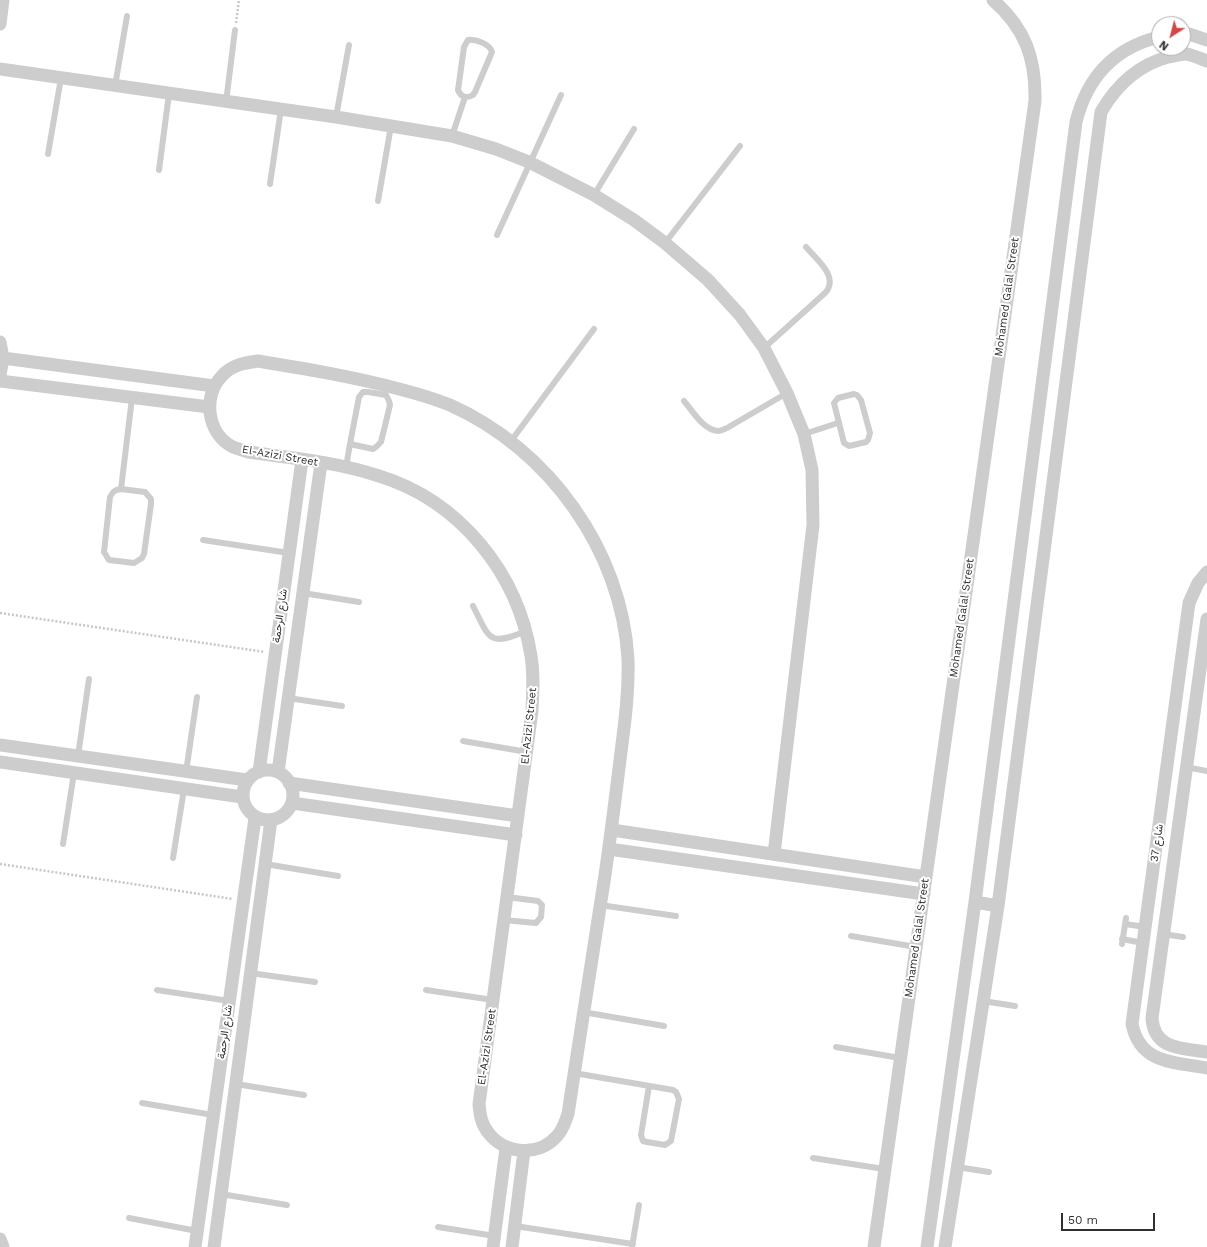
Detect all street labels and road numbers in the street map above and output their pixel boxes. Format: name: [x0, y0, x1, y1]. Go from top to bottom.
street label: Mohamed Galal Street: [992, 236, 1022, 358]
street label: El-Azizi Street: [241, 443, 319, 469]
street label: Mohamed Galal Street: [947, 557, 977, 679]
street label: شارع الرحمة: [270, 588, 290, 644]
street label: El-Azizi Street: [518, 687, 540, 765]
street label: شارع 37: [1148, 823, 1166, 863]
street label: Mohamed Galal Street: [902, 877, 932, 999]
street label: شارع الرحمة: [215, 1004, 235, 1060]
street label: El-Azizi Street: [475, 1008, 499, 1086]

